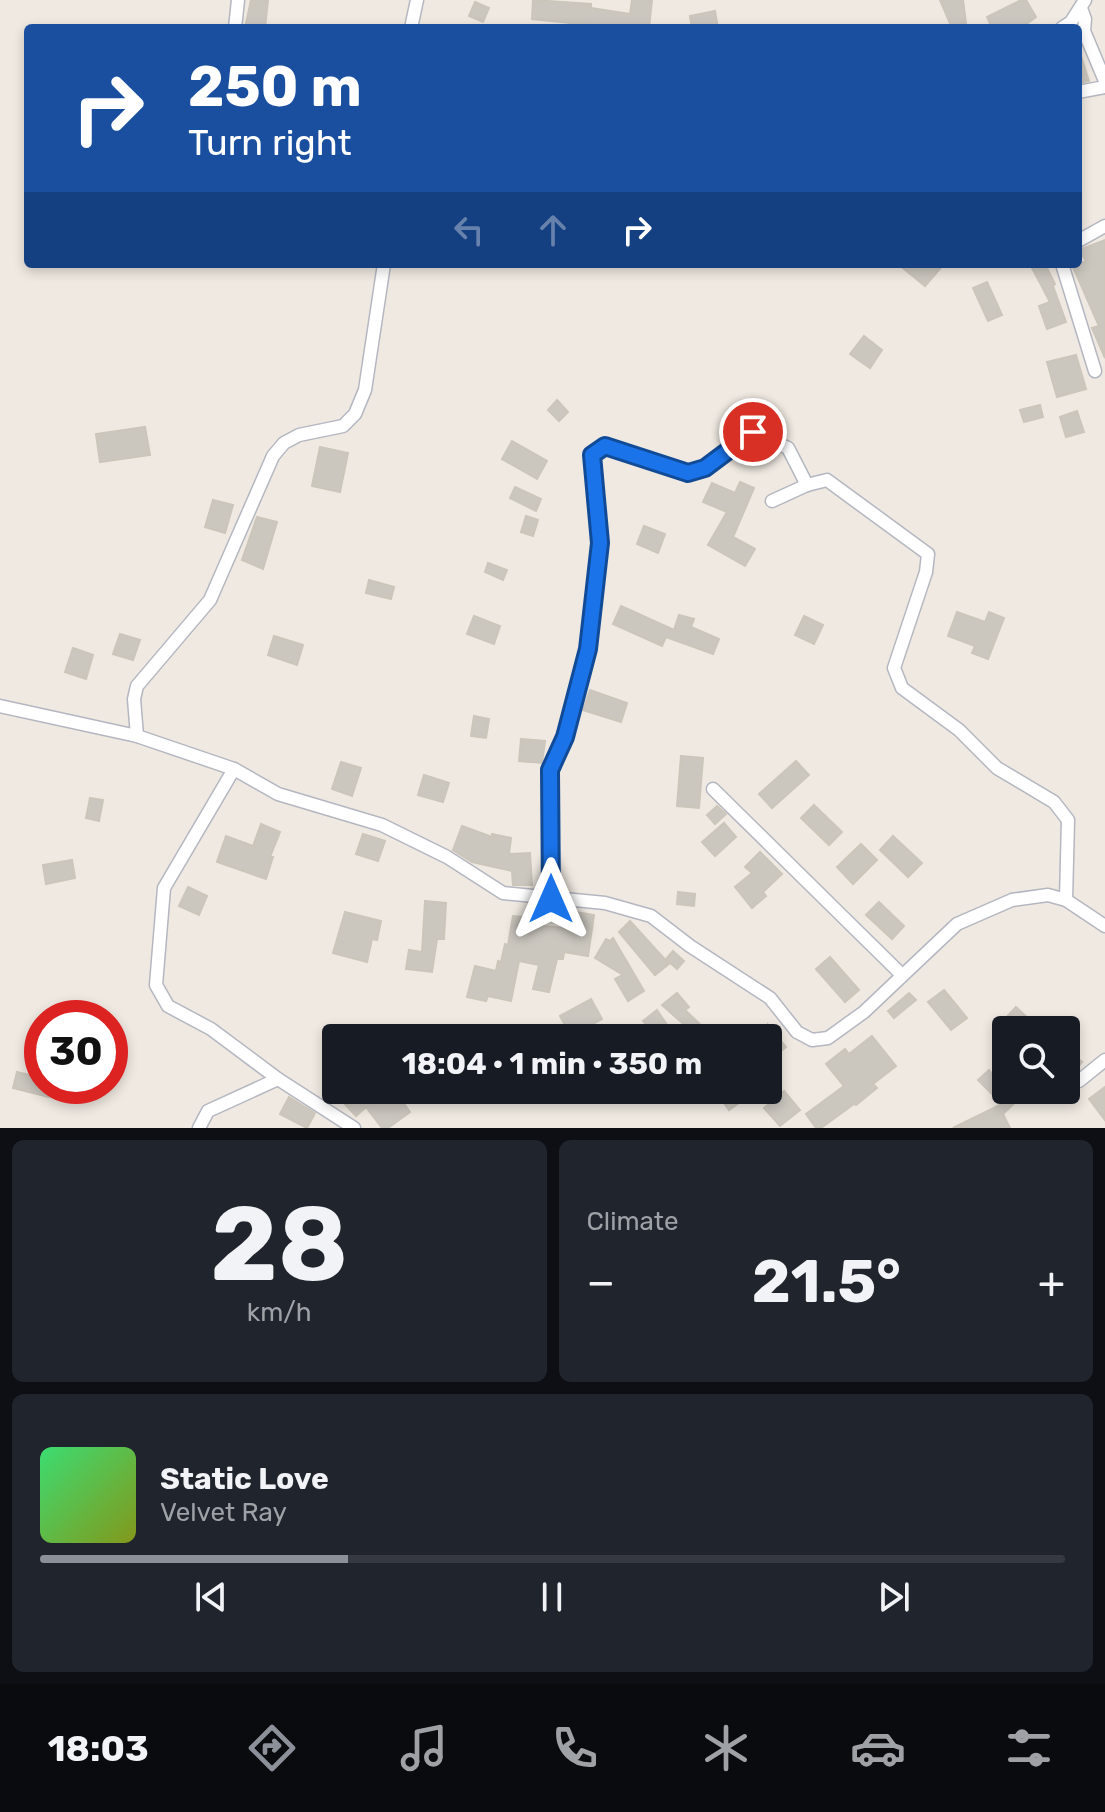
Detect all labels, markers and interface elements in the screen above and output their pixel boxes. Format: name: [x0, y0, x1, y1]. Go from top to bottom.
text: 250 m: [188, 54, 362, 120]
icon: right: [56, 56, 160, 160]
text: Turn right: [188, 121, 352, 164]
icon: left: [447, 208, 491, 252]
icon: ahead: [531, 208, 575, 252]
icon: right: [615, 208, 659, 252]
pin: [719, 398, 787, 466]
icon: arrive: [731, 410, 775, 454]
position arrow: [509, 857, 593, 941]
speed limit sign: 30: [24, 1000, 128, 1104]
map controls: [992, 1016, 1080, 1104]
button: search: [992, 1016, 1080, 1104]
text: 18:04 · 1 min · 350 m: [402, 1046, 702, 1082]
text: 28: [210, 1183, 348, 1306]
text: Climate: [587, 1206, 679, 1237]
text: 21.5°: [752, 1246, 901, 1317]
text: −: [587, 1256, 615, 1308]
text: +: [1038, 1256, 1065, 1308]
text: km/h: [247, 1297, 312, 1328]
text: Static Love: [160, 1461, 329, 1497]
text: Velvet Ray: [160, 1497, 287, 1528]
icon: previous: [189, 1575, 233, 1619]
icon: pause: [530, 1575, 574, 1619]
icon: next: [872, 1575, 916, 1619]
icon: directions: [244, 1720, 300, 1776]
icon: music: [396, 1720, 452, 1776]
icon: phone: [547, 1720, 603, 1776]
icon: climate: [698, 1720, 754, 1776]
icon: car: [850, 1720, 906, 1776]
icon: filters: [1001, 1720, 1057, 1776]
text: 18:03: [48, 1727, 149, 1770]

